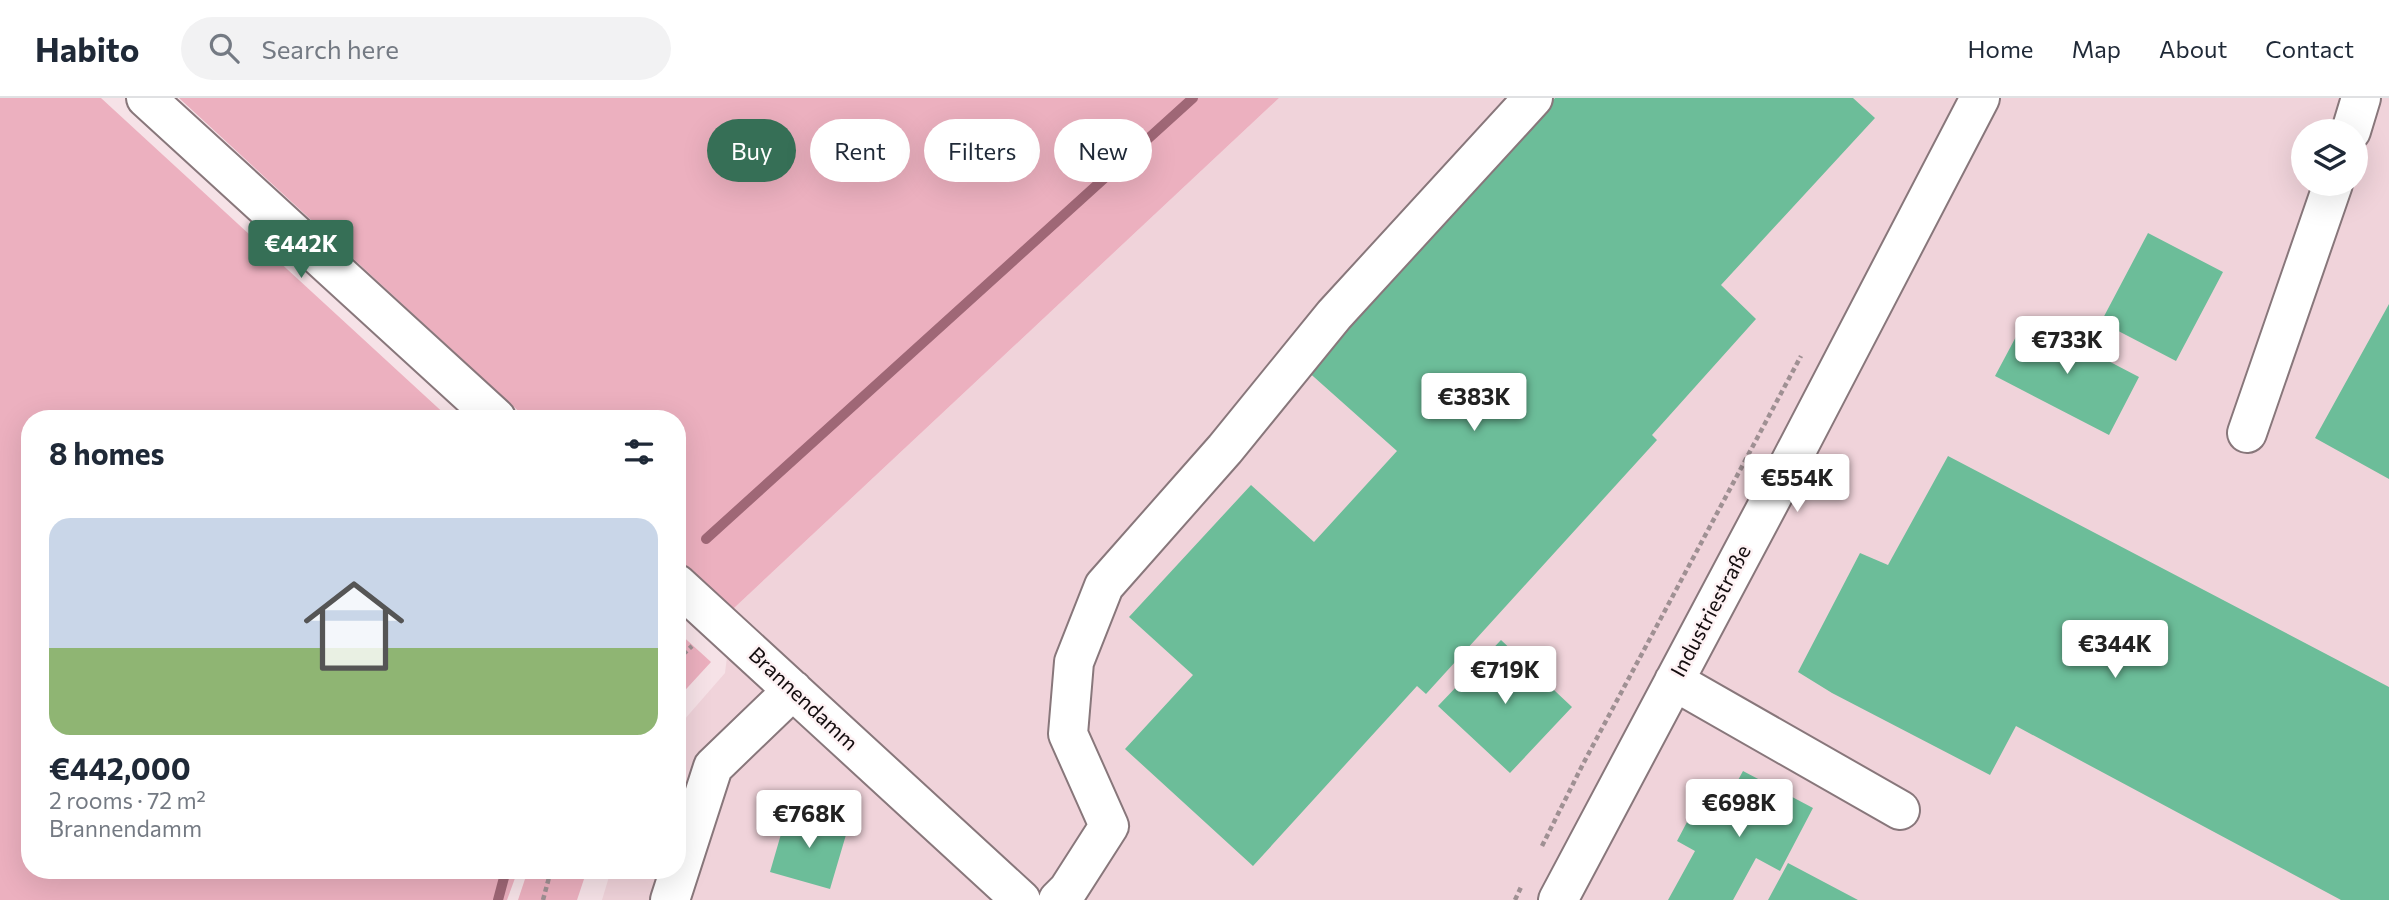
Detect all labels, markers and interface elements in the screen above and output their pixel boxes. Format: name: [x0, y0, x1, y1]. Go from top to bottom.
search box: [181, 17, 671, 80]
text: Habito: [35, 28, 139, 69]
icon: search: [205, 29, 243, 67]
text: Search here: [261, 33, 399, 64]
text: Home: [1968, 34, 2034, 63]
text: Map: [2072, 34, 2121, 63]
text: About: [2159, 34, 2227, 63]
text: Contact: [2265, 34, 2354, 63]
chip: Buy: [707, 119, 796, 182]
chip: Rent: [810, 119, 910, 182]
chip: Filters: [924, 119, 1040, 182]
chip: New: [1054, 119, 1152, 182]
map controls: [2291, 119, 2368, 196]
button: layers: [2291, 119, 2368, 196]
pin: €442K: [252, 220, 350, 280]
text: €442K: [264, 229, 338, 257]
pin: €733K: [2018, 316, 2116, 376]
text: €733K: [2031, 325, 2103, 353]
pin: €383K: [1425, 374, 1523, 433]
text: €383K: [1437, 382, 1511, 410]
icon: filters: [620, 433, 658, 471]
text: 8 homes: [49, 434, 165, 471]
pin: €554K: [1748, 454, 1846, 514]
text: €554K: [1760, 463, 1834, 491]
street label: Industriestraße: [1664, 540, 1755, 681]
icon: home: [291, 563, 417, 689]
pin: €344K: [2066, 620, 2164, 680]
text: €344K: [2078, 629, 2152, 657]
street label: Brannendamm: [744, 641, 864, 755]
pin: €719K: [1456, 646, 1554, 706]
text: €719K: [1470, 655, 1540, 683]
text: €442,000: [49, 749, 191, 786]
pin: €698K: [1690, 780, 1788, 839]
text: 2 rooms · 72 m²: [49, 786, 206, 814]
text: €698K: [1702, 788, 1776, 816]
pin: €768K: [760, 790, 858, 850]
text: €768K: [772, 799, 846, 827]
text: Brannendamm: [49, 814, 202, 842]

